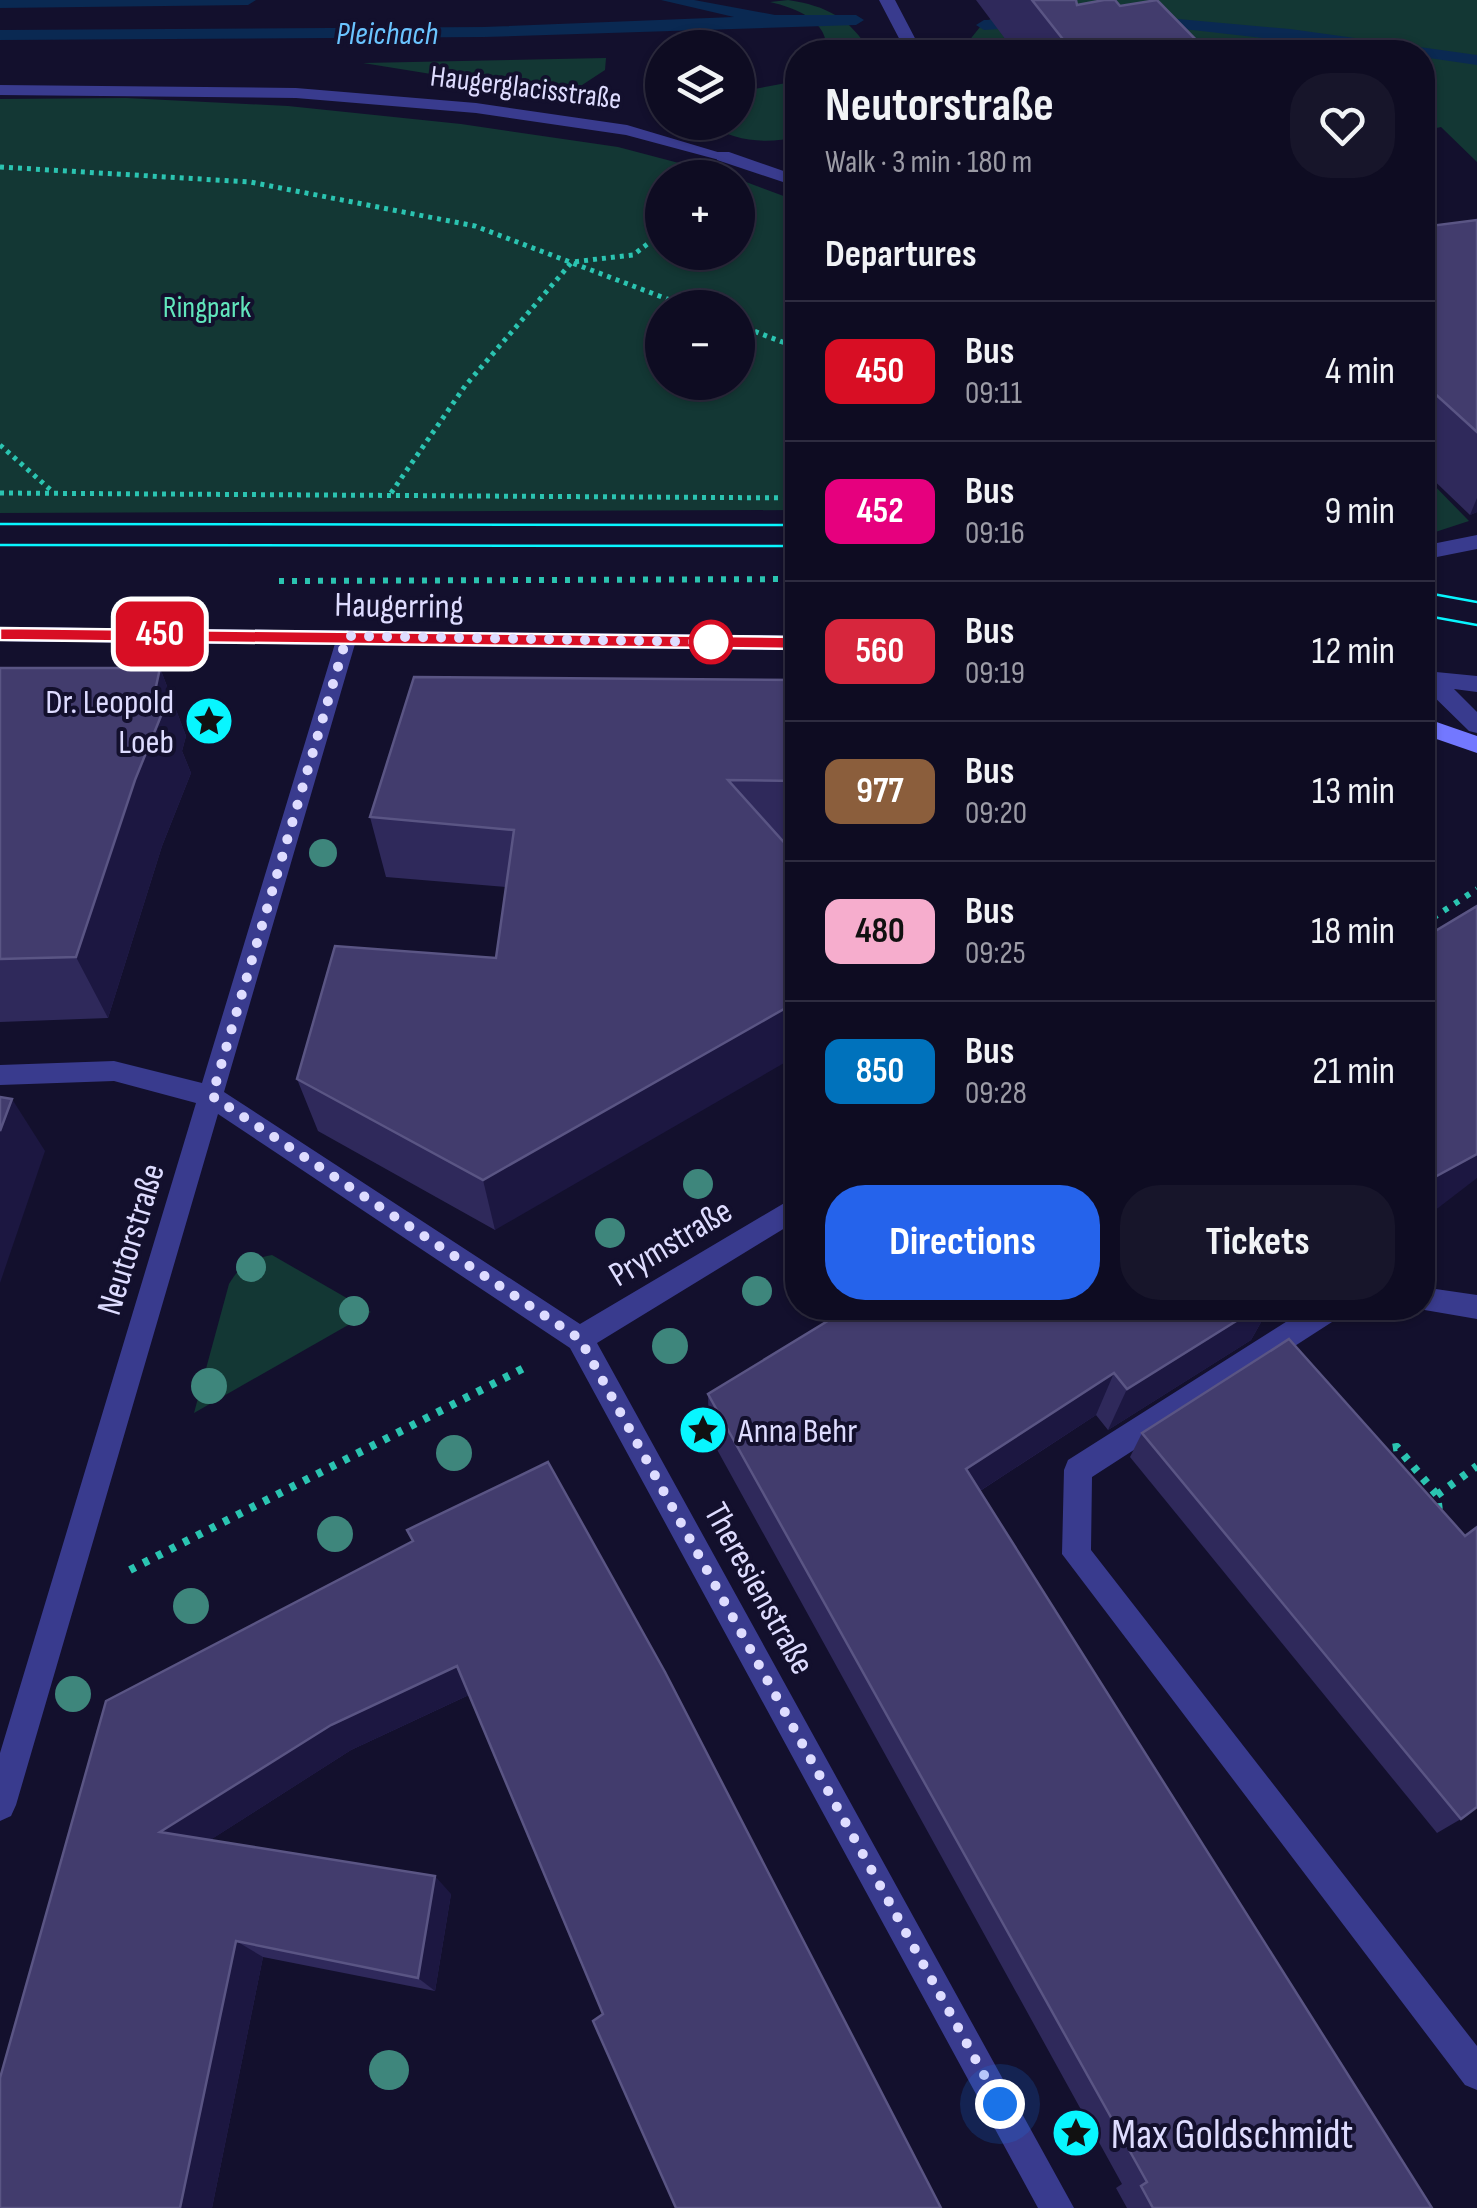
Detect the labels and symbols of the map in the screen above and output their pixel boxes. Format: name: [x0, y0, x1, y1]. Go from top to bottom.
water label: Pleichach: [336, 15, 438, 54]
street label: Haugerglacisstraße: [428, 58, 624, 118]
park label: Ringpark: [163, 290, 252, 326]
street label: Haugerring: [334, 584, 464, 629]
line badge: 450: [102, 602, 218, 666]
unlabelled marker: [690, 621, 732, 663]
place label: Dr. Leopold Loeb: [45, 681, 174, 764]
place icon: Dr. Leopold Loeb: [183, 695, 235, 747]
street label: Neutorstraße: [88, 1159, 175, 1320]
street label: Prymstraße: [601, 1190, 740, 1297]
place icon: Anna Behr: [677, 1404, 729, 1456]
place label: Anna Behr: [737, 1410, 857, 1453]
street label: Theresienstraße: [694, 1495, 823, 1682]
your location: [975, 2079, 1025, 2129]
place icon: Max Goldschmidt: [1050, 2107, 1102, 2159]
place label: Max Goldschmidt: [1111, 2110, 1353, 2161]

